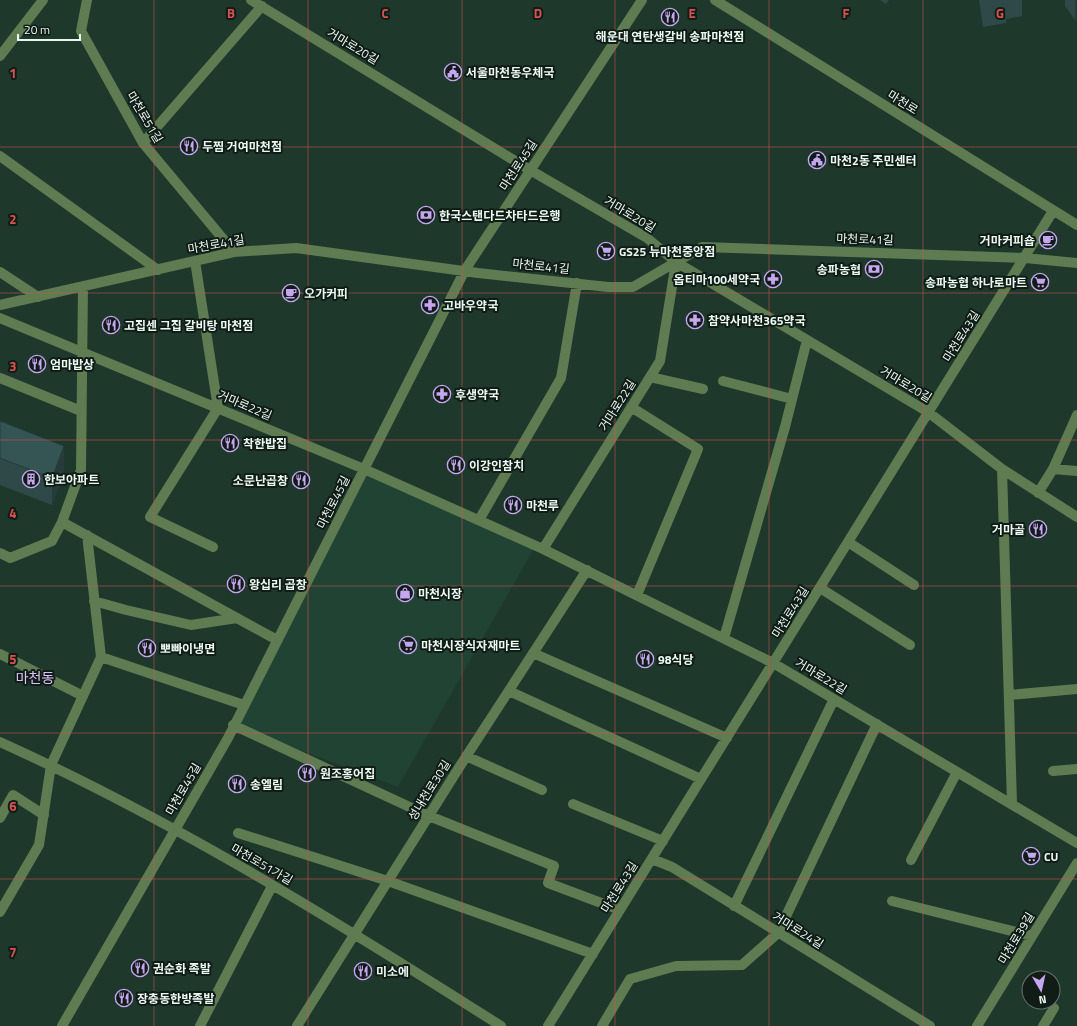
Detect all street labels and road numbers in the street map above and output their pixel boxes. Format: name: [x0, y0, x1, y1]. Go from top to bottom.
street label: 거마로20길: [323, 23, 383, 69]
street label: 마천로: [884, 85, 922, 119]
street label: 마천로51길: [122, 87, 168, 147]
street label: 마천로45길: [494, 136, 542, 194]
street label: 거마로20길: [600, 191, 660, 237]
street label: 마천로41길: [836, 229, 894, 249]
street label: 마천로41길: [186, 230, 246, 258]
street label: 마천로41길: [511, 254, 571, 278]
street label: 마천로43길: [938, 307, 984, 365]
street label: 거마로20길: [876, 361, 936, 407]
street label: 거마로22길: [594, 376, 640, 434]
street label: 거마로22길: [215, 385, 275, 425]
street label: 마천로45길: [311, 472, 355, 532]
street label: 마천로43길: [767, 583, 813, 641]
street label: 거마로22길: [791, 653, 851, 699]
street label: 성내천로30길: [403, 756, 455, 824]
street label: 마천로45길: [160, 759, 206, 819]
street label: 마천로51가길: [228, 839, 296, 889]
street label: 마천로43길: [596, 858, 642, 916]
street label: 거마로24길: [769, 907, 827, 953]
street label: 마천로39길: [993, 908, 1039, 968]

